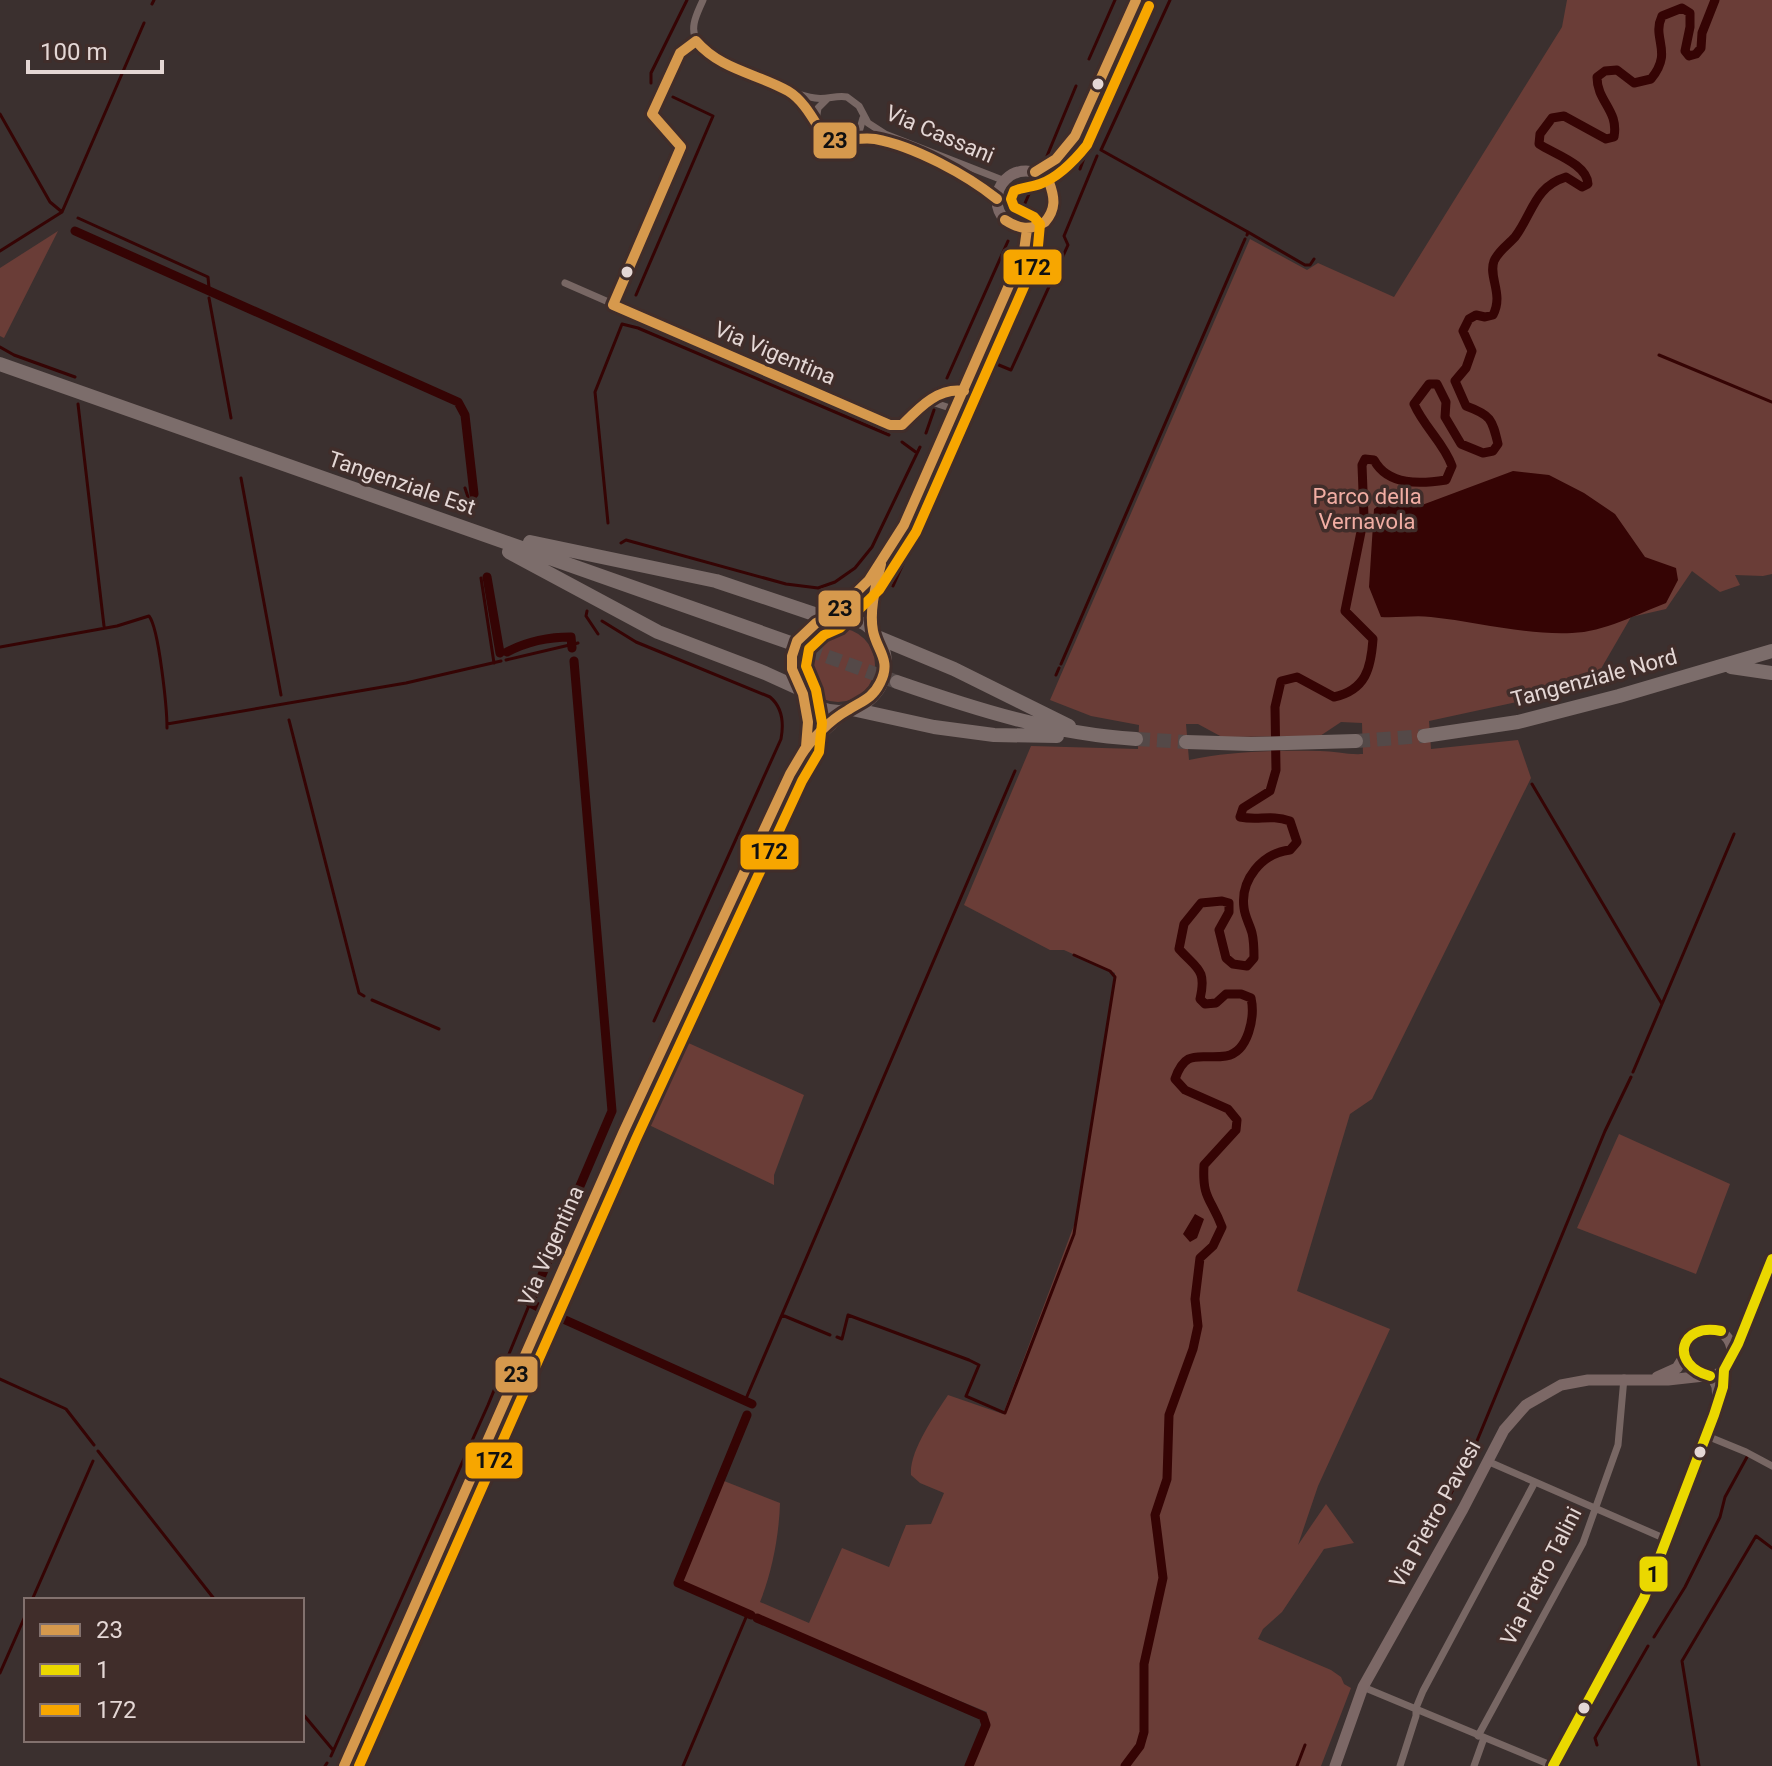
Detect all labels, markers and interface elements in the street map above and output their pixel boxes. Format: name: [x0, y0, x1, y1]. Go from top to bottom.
scale bar: [28, 24, 162, 74]
text: 100 m: [40, 38, 107, 66]
unlabelled marker: [1090, 76, 1106, 92]
street label: Via Cassani: [882, 100, 998, 168]
line badge: 23: [812, 121, 858, 160]
text: 23: [822, 128, 848, 153]
line badge: 172: [1002, 248, 1063, 286]
text: 172: [1013, 255, 1051, 280]
unlabelled marker: [619, 264, 635, 280]
street label: Via Vigentina: [711, 316, 839, 390]
street label: Tangenziale Est: [325, 446, 479, 520]
park label: Parco della Vernavola: [1312, 484, 1422, 534]
line badge: 23: [817, 589, 862, 628]
text: 23: [827, 596, 853, 621]
street label: Tangenziale Nord: [1508, 644, 1680, 712]
line badge: 172: [739, 833, 800, 871]
text: 172: [750, 839, 788, 864]
street label: Via Vigentina: [513, 1182, 589, 1310]
line badge: 23: [494, 1355, 539, 1394]
text: 23: [503, 1362, 529, 1387]
street label: Via Pietro Pavesi: [1384, 1436, 1486, 1592]
line badge: 172: [464, 1441, 524, 1480]
unlabelled marker: [1692, 1444, 1708, 1460]
text: 172: [475, 1448, 513, 1473]
street label: Via Pietro Talini: [1495, 1503, 1587, 1649]
line badge: 1: [1638, 1555, 1669, 1593]
text: 1: [1647, 1562, 1659, 1587]
legend: [24, 1598, 304, 1742]
text: 23: [96, 1616, 123, 1644]
text: 1: [96, 1656, 110, 1684]
text: 172: [96, 1696, 136, 1724]
unlabelled marker: [1576, 1700, 1592, 1716]

